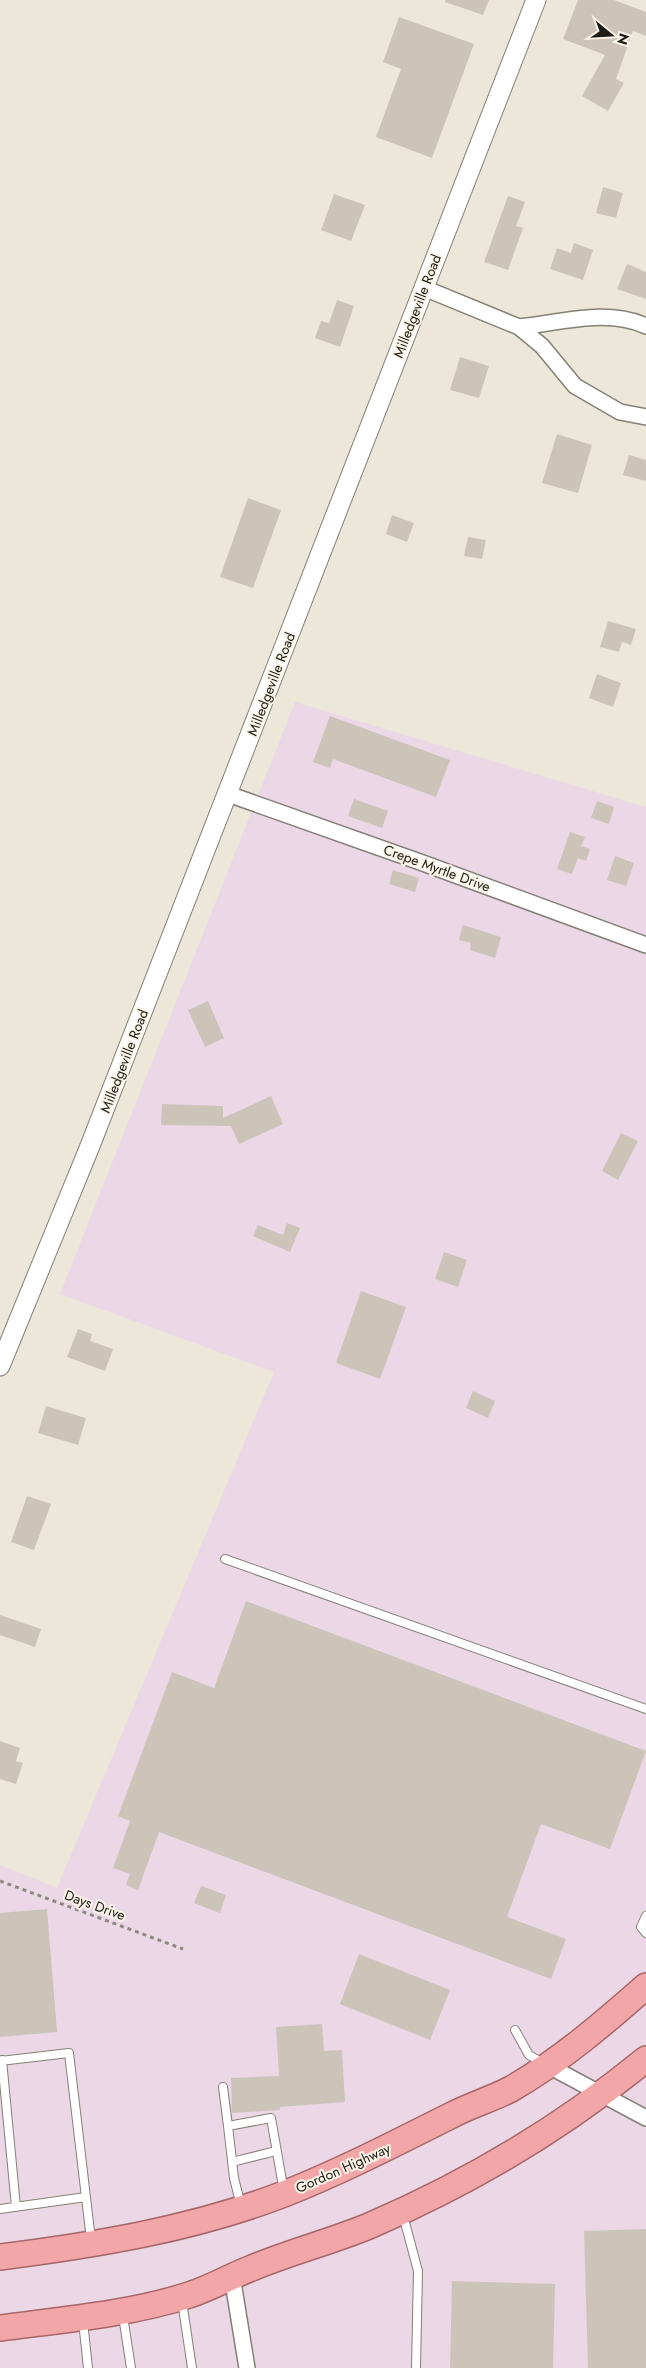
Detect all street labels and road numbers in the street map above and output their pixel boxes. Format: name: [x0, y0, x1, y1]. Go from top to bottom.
street label: Milledgeville Road: [388, 251, 446, 361]
street label: Milledgeville Road: [242, 629, 300, 739]
street label: Crepe Myrtle Drive: [381, 839, 493, 897]
street label: Milledgeville Road: [95, 1006, 153, 1116]
street label: Days Drive: [62, 1885, 128, 1925]
street label: Gordon Highway: [292, 2138, 394, 2198]

